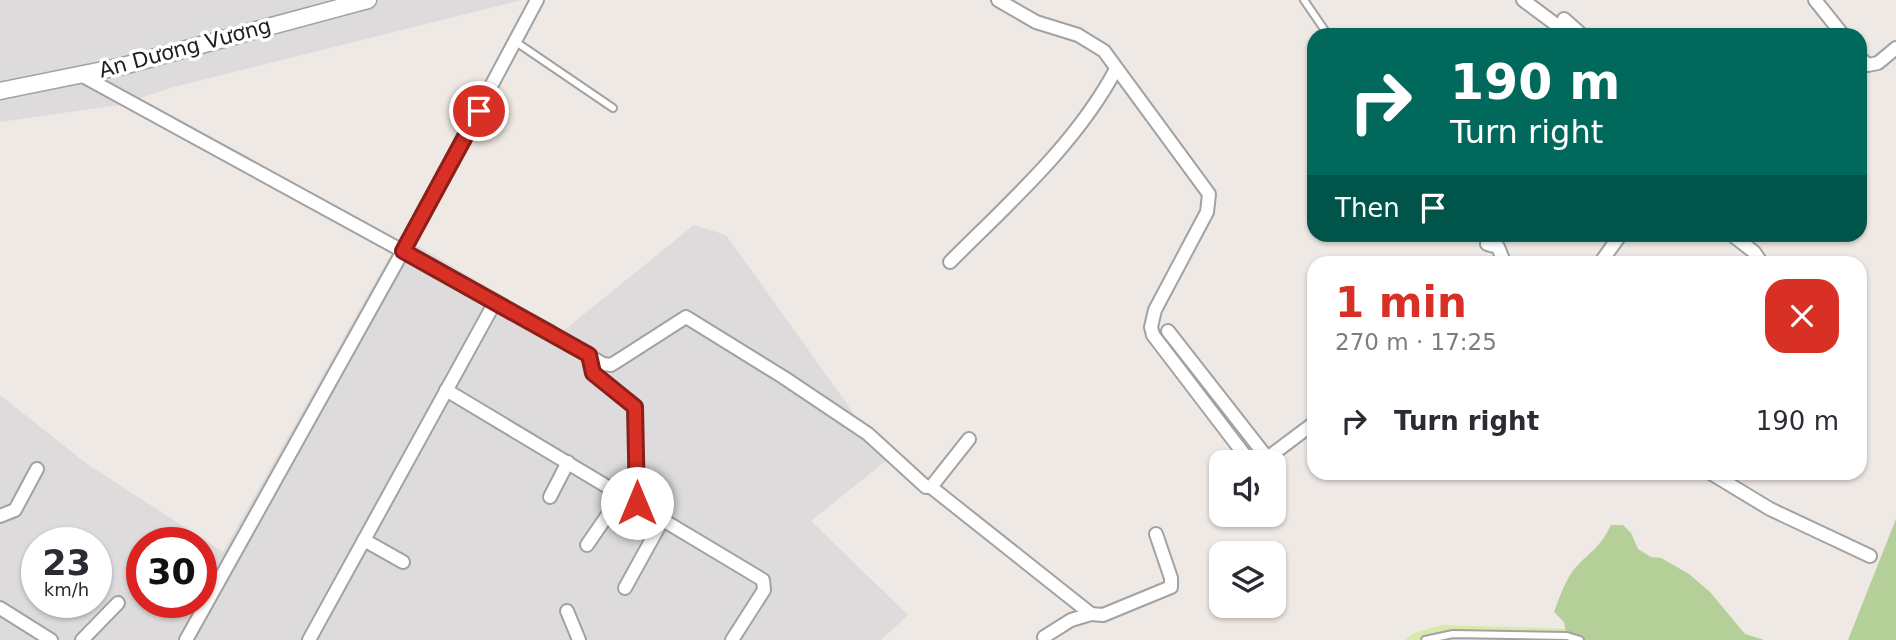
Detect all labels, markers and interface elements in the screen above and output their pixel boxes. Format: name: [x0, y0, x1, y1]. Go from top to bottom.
street label: An Dương Vương: [96, 13, 274, 83]
text: 190 m: [1450, 54, 1620, 111]
icon: right: [1335, 56, 1426, 147]
pin: [449, 81, 509, 141]
icon: arrive: [460, 92, 498, 130]
text: Turn right: [1450, 113, 1603, 151]
icon: arrive: [1414, 189, 1452, 227]
text: Then: [1335, 193, 1400, 223]
text: 1 min: [1335, 278, 1467, 327]
button: close: [1765, 279, 1839, 353]
text: 270 m · 17:25: [1335, 329, 1497, 355]
icon: right: [1335, 402, 1373, 440]
text: Turn right: [1394, 406, 1539, 436]
text: 190 m: [1756, 406, 1839, 436]
map controls: [1209, 450, 1286, 618]
button: sound: [1209, 450, 1286, 527]
position arrow: [600, 466, 674, 540]
speed limit sign: 30: [126, 527, 217, 618]
button: layers: [1209, 541, 1286, 618]
text: 23: [42, 543, 91, 583]
text: km/h: [44, 579, 89, 600]

